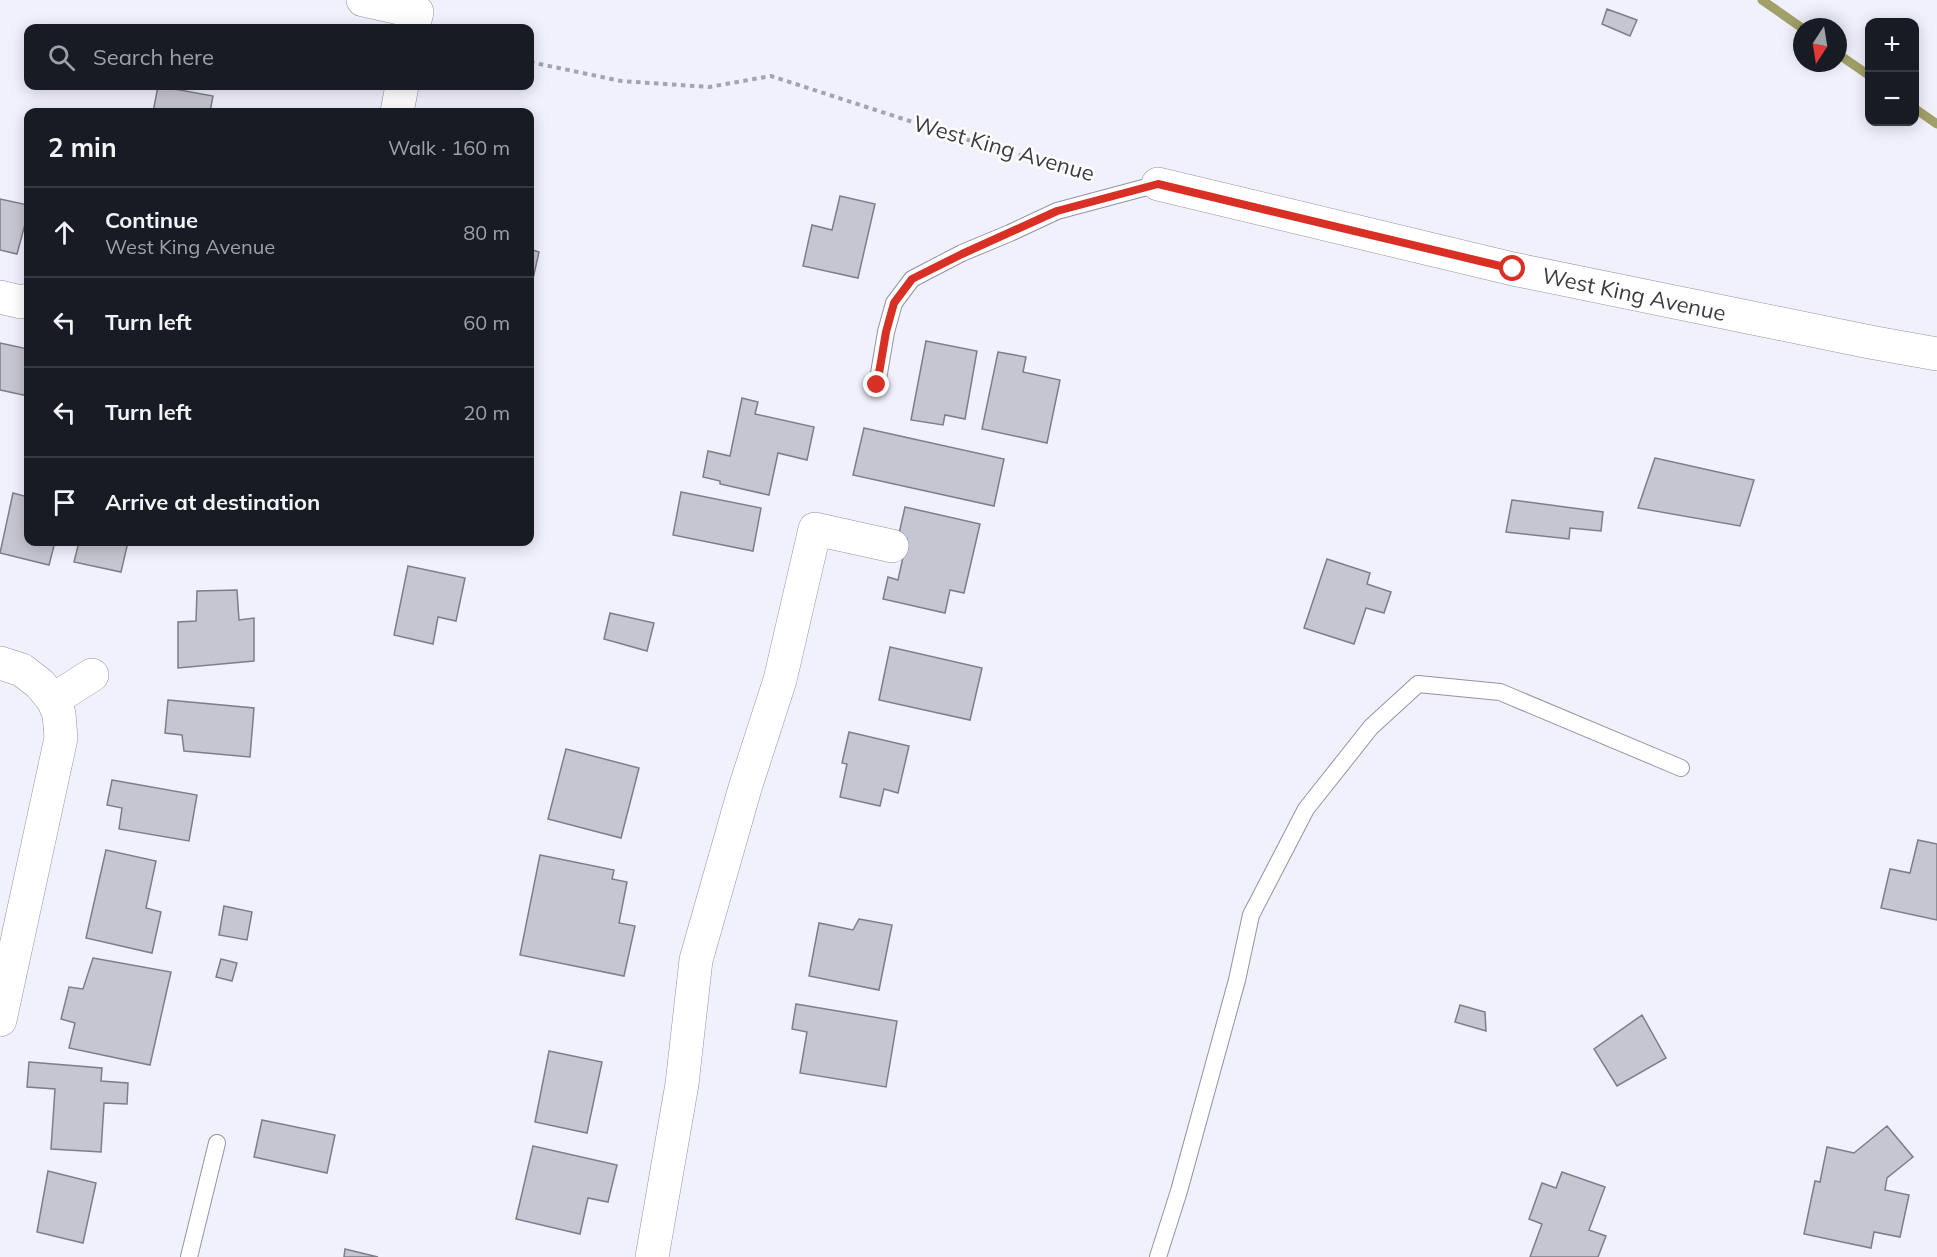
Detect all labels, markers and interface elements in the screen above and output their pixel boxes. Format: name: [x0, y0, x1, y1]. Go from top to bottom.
north arrow: [1793, 18, 1847, 72]
map controls: [1865, 18, 1919, 126]
button: +: [1865, 18, 1919, 72]
search box: [24, 24, 534, 90]
icon: search: [45, 41, 78, 74]
text: Search here: [93, 43, 214, 71]
button: −: [1865, 72, 1919, 126]
street label: West King Avenue: [910, 109, 1098, 187]
text: 2 min: [48, 131, 117, 164]
text: Walk · 160 m: [388, 135, 510, 160]
text: Continue: [105, 206, 198, 234]
icon: ahead: [48, 216, 81, 249]
text: 80 m: [463, 220, 510, 245]
text: West King Avenue: [105, 234, 275, 259]
route start: [1499, 255, 1525, 281]
street label: West King Avenue: [1540, 261, 1728, 327]
icon: left: [48, 306, 81, 339]
text: Turn left: [105, 308, 192, 336]
text: 60 m: [463, 310, 510, 335]
route end: [863, 371, 889, 397]
icon: left: [48, 396, 81, 429]
text: Turn left: [105, 398, 192, 426]
text: 20 m: [463, 400, 510, 425]
icon: arrive: [48, 486, 81, 519]
text: Arrive at destination: [105, 488, 320, 516]

